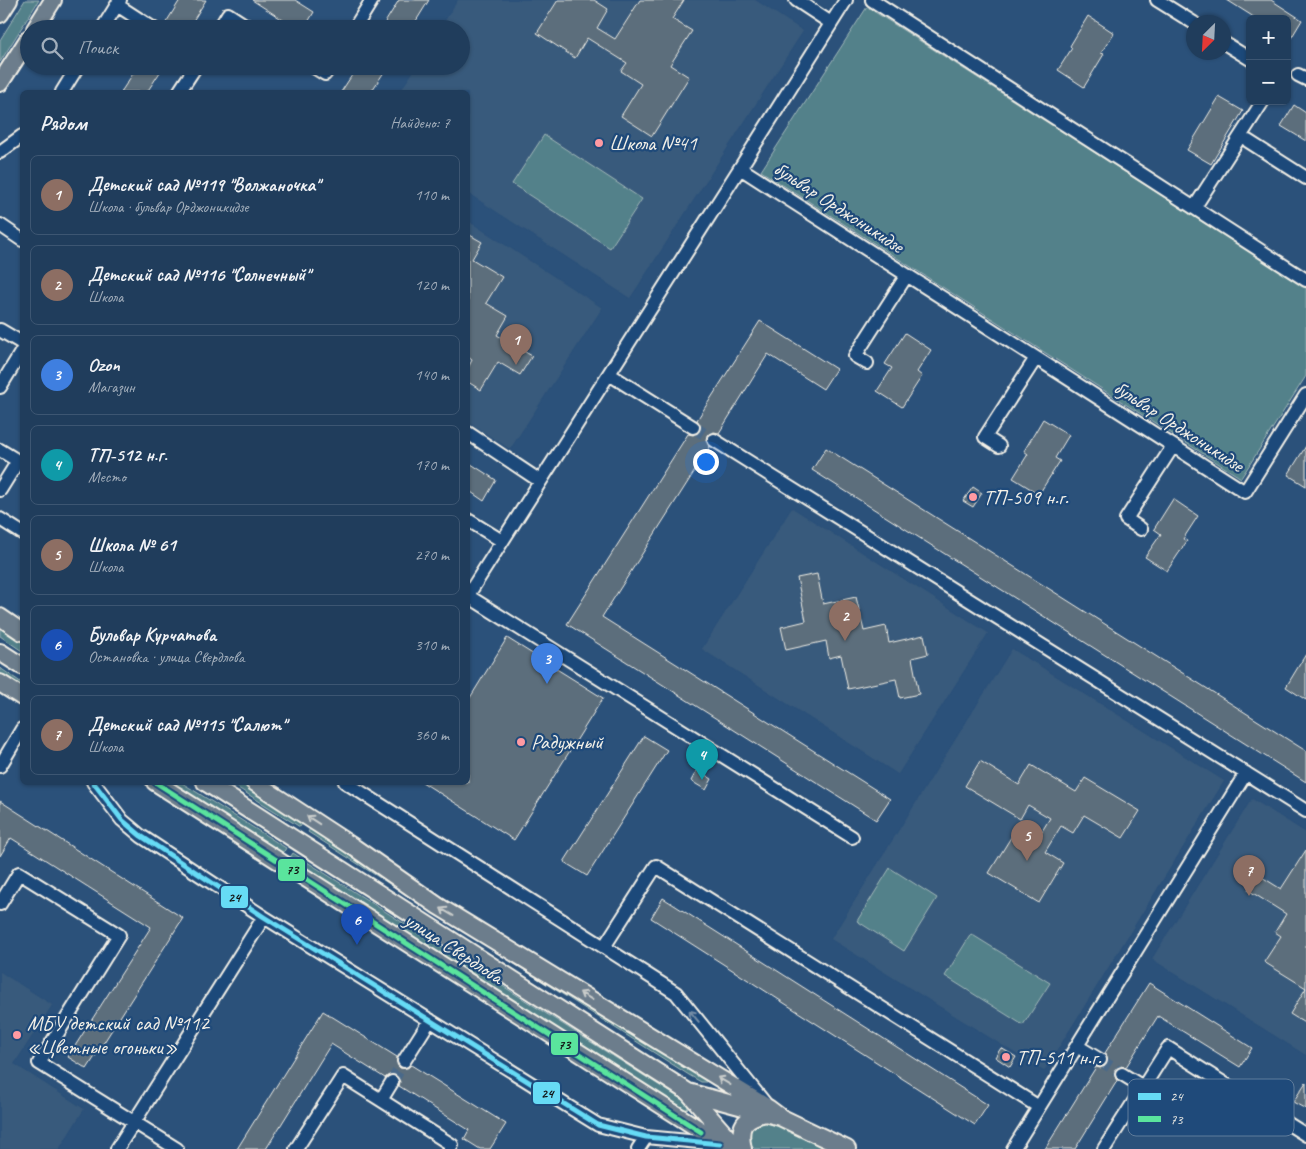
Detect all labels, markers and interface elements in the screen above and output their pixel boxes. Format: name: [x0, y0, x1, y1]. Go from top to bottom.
north arrow: [1186, 15, 1231, 60]
map controls: [1246, 15, 1291, 105]
button: +: [1246, 15, 1291, 60]
search box: [20, 20, 470, 75]
icon: search: [38, 34, 66, 62]
text: Поиск: [78, 36, 118, 60]
button: −: [1246, 60, 1291, 105]
text: Рядом: [40, 110, 87, 136]
text: Найдено: 7: [390, 113, 450, 133]
place label: Школа №41: [609, 130, 698, 156]
marker: Школа №41: [593, 137, 605, 149]
street label: бульвар Орджоникидзе: [769, 155, 911, 260]
text: Детский сад №119 "Волжаночка": [88, 173, 320, 197]
text: 1: [53, 185, 61, 205]
text: 110 m: [415, 185, 449, 205]
text: Школа · бульвар Орджоникидзе: [88, 197, 248, 217]
text: Детский сад №116 "Солнечный": [88, 263, 310, 287]
text: 2: [53, 275, 61, 295]
text: 120 m: [415, 275, 449, 295]
text: Школа: [88, 287, 123, 307]
pin: 1: [500, 324, 532, 365]
text: Ozon: [88, 353, 120, 377]
text: 3: [53, 365, 61, 385]
text: 140 m: [415, 365, 449, 385]
street label: бульвар Орджоникидзе: [1109, 374, 1251, 479]
text: Магазин: [88, 377, 135, 397]
text: ТП-512 н.г.: [88, 443, 167, 467]
your location: [693, 449, 719, 475]
text: 4: [53, 455, 61, 475]
text: 170 m: [415, 455, 449, 475]
text: Место: [88, 467, 126, 487]
place label: ТП-509 н.г.: [983, 484, 1069, 510]
marker: ТП-509 н.г.: [967, 491, 979, 503]
text: Школа № 61: [88, 533, 176, 557]
text: 5: [54, 545, 60, 565]
text: 270 m: [415, 545, 449, 565]
text: Школа: [88, 557, 123, 577]
pin: 2: [829, 600, 861, 641]
text: Бульвар Курчатова: [88, 623, 216, 647]
text: 6: [53, 635, 61, 655]
text: 310 m: [415, 635, 449, 655]
pin: 3: [531, 643, 563, 684]
text: Остановка · улица Свердлова: [88, 647, 244, 667]
text: Детский сад №115 "Салют": [88, 713, 286, 737]
text: 7: [53, 725, 61, 745]
text: 360 m: [415, 725, 449, 745]
place label: Радужный: [531, 729, 604, 755]
marker: Радужный: [515, 736, 527, 748]
text: Школа: [88, 737, 123, 757]
pin: 4: [686, 739, 718, 780]
one-way arrow: [306, 815, 320, 825]
pin: 5: [1011, 820, 1043, 861]
pin: 7: [1233, 855, 1265, 896]
line badge: 73: [277, 858, 306, 882]
text: 73: [286, 861, 300, 878]
line badge: 24: [220, 885, 249, 909]
text: 24: [228, 889, 242, 906]
pin: 6: [341, 904, 373, 945]
street label: улица Свердлова: [398, 905, 510, 991]
one-way arrow: [441, 906, 455, 916]
one-way arrow: [579, 991, 593, 1001]
place label: МБУ детский сад №112 «Цветные огоньки»: [27, 1010, 210, 1060]
one-way arrow: [688, 1010, 699, 1023]
marker: МБУ детский сад №112 «Цветные огоньки»: [11, 1029, 23, 1041]
line badge: 73: [550, 1032, 579, 1056]
text: 73: [558, 1036, 572, 1053]
place label: ТП-511 н.г.: [1016, 1044, 1102, 1070]
marker: ТП-511 н.г.: [1000, 1051, 1012, 1063]
one-way arrow: [718, 1076, 732, 1086]
legend: [1128, 1079, 1294, 1136]
line badge: 24: [532, 1081, 561, 1105]
text: 24: [541, 1085, 555, 1102]
text: 24: [1170, 1088, 1184, 1105]
text: 73: [1170, 1111, 1184, 1128]

